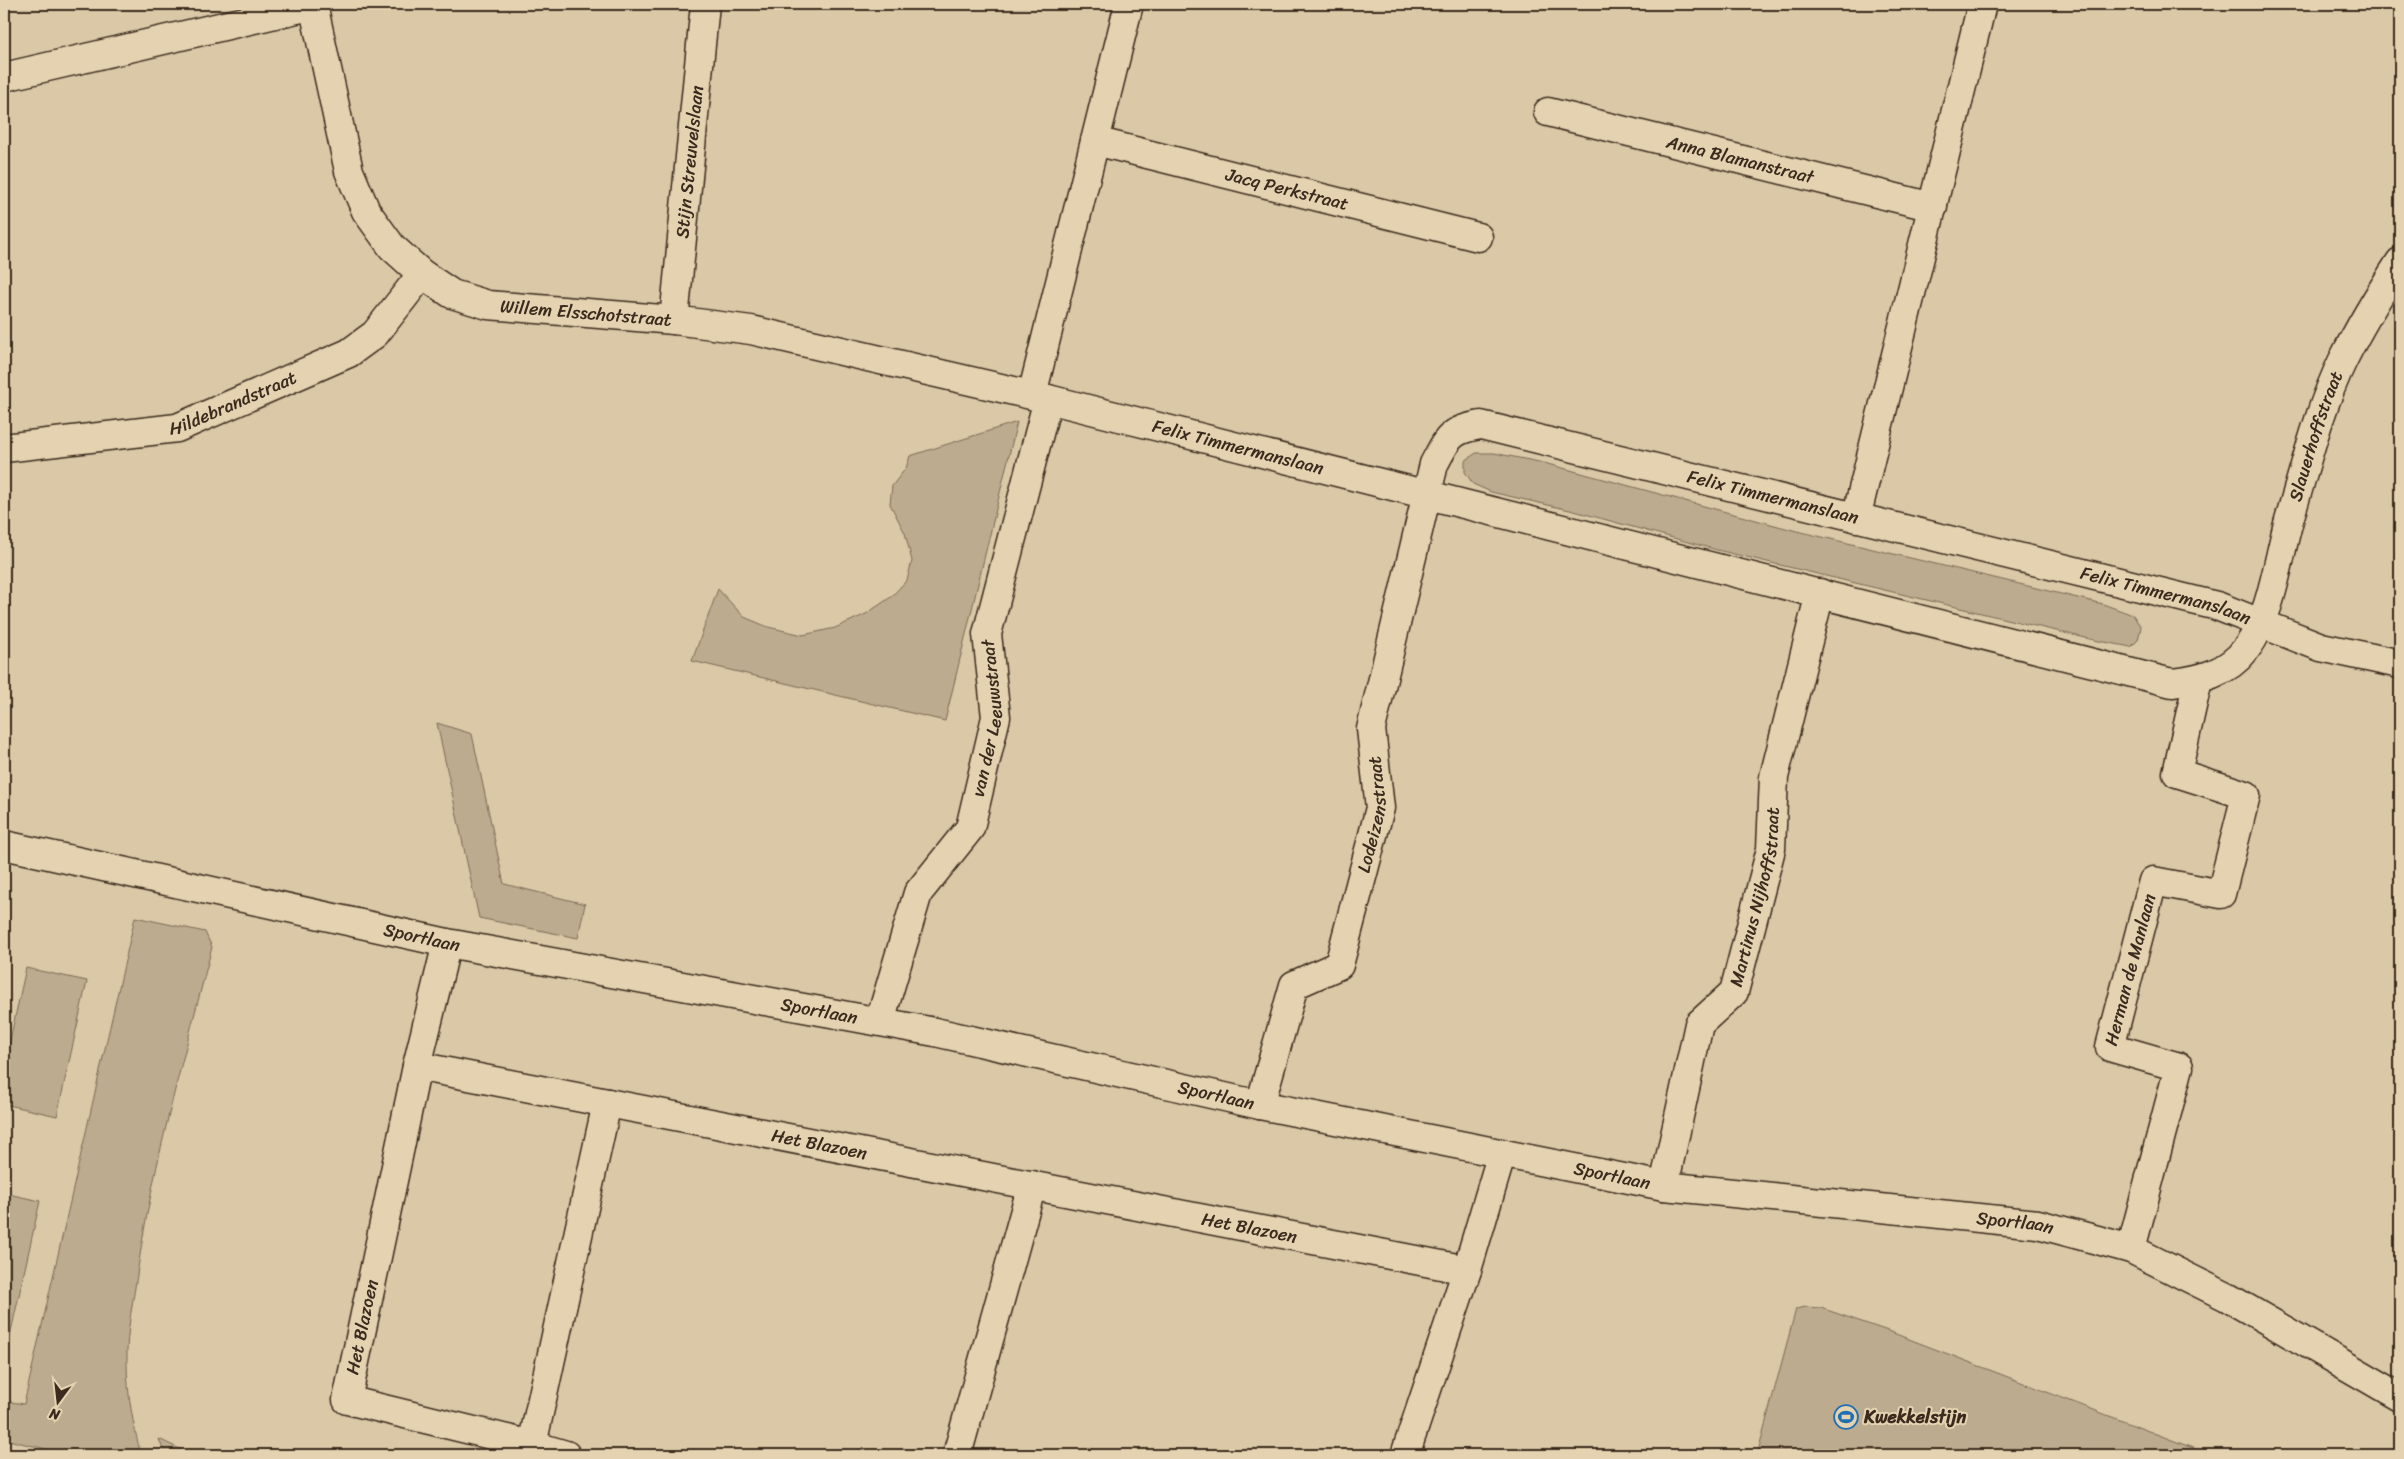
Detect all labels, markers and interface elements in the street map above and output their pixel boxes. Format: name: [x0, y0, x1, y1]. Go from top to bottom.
street label: Stijn Streuvelslaan: [666, 84, 713, 240]
street label: Anna Blamanstraat: [1662, 126, 1818, 193]
street label: Jacq Perkstraat: [1221, 158, 1352, 220]
street label: Willem Elsschotstraat: [499, 290, 673, 336]
street label: Hildebrandstraat: [168, 362, 302, 445]
street label: Slauerhoffstraat: [2279, 366, 2352, 505]
street label: Felix Timmermanslaan: [1149, 410, 1327, 484]
street label: Felix Timmermanslaan: [1684, 460, 1862, 533]
street label: Felix Timmermanslaan: [2077, 557, 2256, 634]
street label: van der Leeuwstraat: [962, 637, 1012, 800]
street label: Lodeizenstraat: [1348, 754, 1396, 876]
street label: Martinus Nijhoffstraat: [1720, 806, 1789, 990]
street label: Herman de Manlaan: [2095, 890, 2165, 1049]
street label: Sportlaan: [381, 913, 463, 961]
street label: Sportlaan: [778, 988, 860, 1034]
street label: Sportlaan: [1175, 1071, 1258, 1119]
street label: Het Blazoen: [769, 1119, 870, 1169]
street label: Sportlaan: [1571, 1152, 1654, 1199]
street label: Sportlaan: [1975, 1202, 2058, 1244]
street label: Het Blazoen: [1199, 1203, 1300, 1253]
street label: Het Blazoen: [336, 1276, 388, 1378]
north arrow: [32, 1376, 82, 1426]
text: N: [47, 1401, 64, 1428]
place label: Kwekkelstijn: [1863, 1401, 1966, 1433]
sports icon: Kwekkelstijn: [1833, 1404, 1859, 1430]

